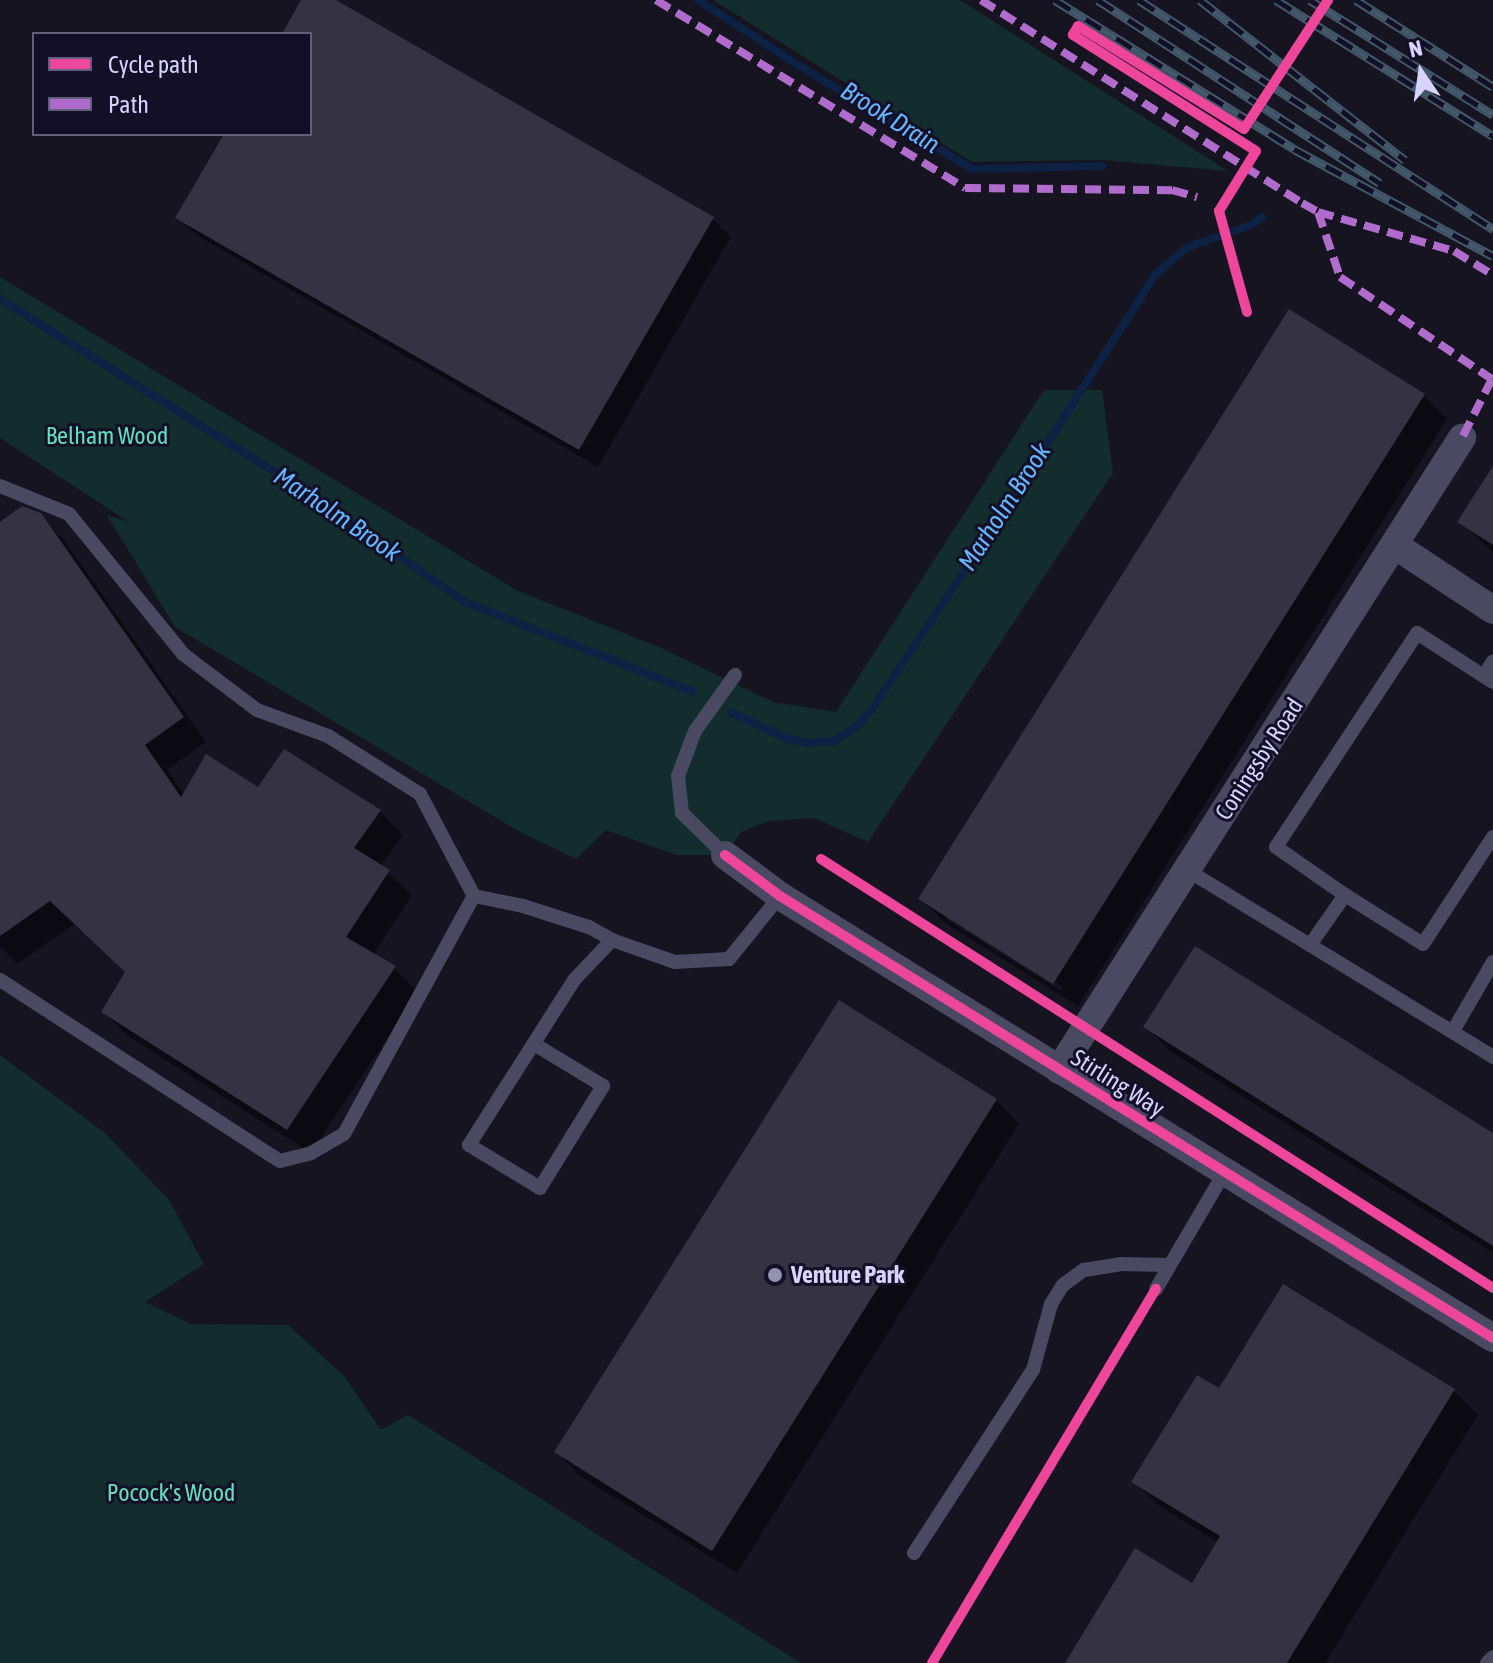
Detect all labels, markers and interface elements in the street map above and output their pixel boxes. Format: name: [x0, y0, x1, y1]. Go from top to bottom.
legend: [32, 32, 312, 136]
north arrow: [1381, 32, 1461, 112]
text: N: [1406, 34, 1425, 63]
text: Cycle path: [108, 51, 199, 78]
water label: Brook Drain: [835, 75, 945, 161]
text: Path: [108, 91, 149, 118]
park label: Belham Wood: [46, 422, 168, 450]
water label: Marholm Brook: [952, 437, 1058, 577]
water label: Marholm Brook: [268, 461, 406, 569]
street label: Coningsby Road: [1209, 693, 1309, 825]
street label: Stirling Way: [1066, 1043, 1170, 1123]
place label: Venture Park: [791, 1261, 904, 1289]
marker: Venture Park: [766, 1266, 784, 1284]
park label: Pocock's Wood: [107, 1479, 235, 1507]

